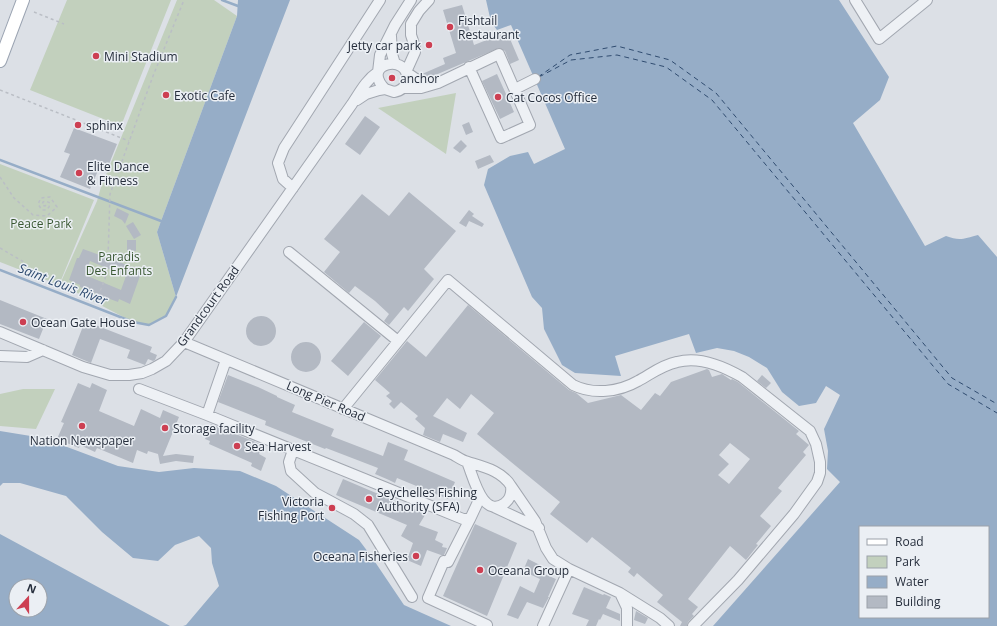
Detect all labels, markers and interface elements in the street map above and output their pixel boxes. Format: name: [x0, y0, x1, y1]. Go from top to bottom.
place label: Fishtail Restaurant: [458, 12, 519, 43]
marker: Fishtail Restaurant: [445, 22, 455, 32]
place label: Jetty car park: [347, 37, 422, 54]
marker: Jetty car park: [424, 40, 434, 50]
place label: Mini Stadium: [104, 48, 178, 65]
marker: Mini Stadium: [91, 51, 101, 61]
place label: anchor: [400, 70, 439, 87]
marker: anchor: [387, 73, 397, 83]
place label: Exotic Cafe: [174, 87, 236, 104]
place label: Cat Cocos Office: [506, 89, 597, 106]
marker: Exotic Cafe: [161, 90, 171, 100]
marker: Cat Cocos Office: [493, 92, 503, 102]
place label: sphinx: [86, 117, 124, 134]
marker: sphinx: [73, 120, 83, 130]
place label: Elite Dance & Fitness: [87, 158, 149, 189]
marker: Elite Dance & Fitness: [74, 168, 84, 178]
park label: Peace Park: [10, 215, 72, 232]
park label: Paradis Des Enfants: [86, 248, 152, 279]
water label: Saint Louis River: [16, 259, 111, 310]
street label: Grandcourt Road: [173, 262, 243, 350]
place label: Ocean Gate House: [31, 314, 136, 331]
marker: Ocean Gate House: [18, 317, 28, 327]
street label: Long Pier Road: [284, 377, 368, 425]
place label: Storage facility: [173, 420, 256, 437]
marker: Nation Newspaper: [77, 421, 87, 431]
marker: Storage facility: [160, 423, 170, 433]
place label: Nation Newspaper: [30, 432, 134, 449]
place label: Sea Harvest: [245, 438, 311, 455]
marker: Sea Harvest: [232, 441, 242, 451]
place label: Seychelles Fishing Authority (SFA): [377, 484, 477, 515]
place label: Victoria Fishing Port: [258, 493, 324, 524]
marker: Seychelles Fishing Authority (SFA): [364, 494, 374, 504]
marker: Victoria Fishing Port: [327, 503, 337, 513]
legend: [859, 526, 989, 618]
text: Road: [895, 533, 924, 550]
place label: Oceana Fisheries: [313, 548, 408, 565]
marker: Oceana Fisheries: [411, 551, 421, 561]
text: Park: [895, 553, 921, 570]
place label: Oceana Group: [488, 562, 569, 579]
marker: Oceana Group: [475, 565, 485, 575]
text: Water: [895, 573, 929, 590]
north arrow: [8, 578, 48, 618]
text: N: [25, 580, 39, 597]
text: Building: [895, 593, 941, 610]

